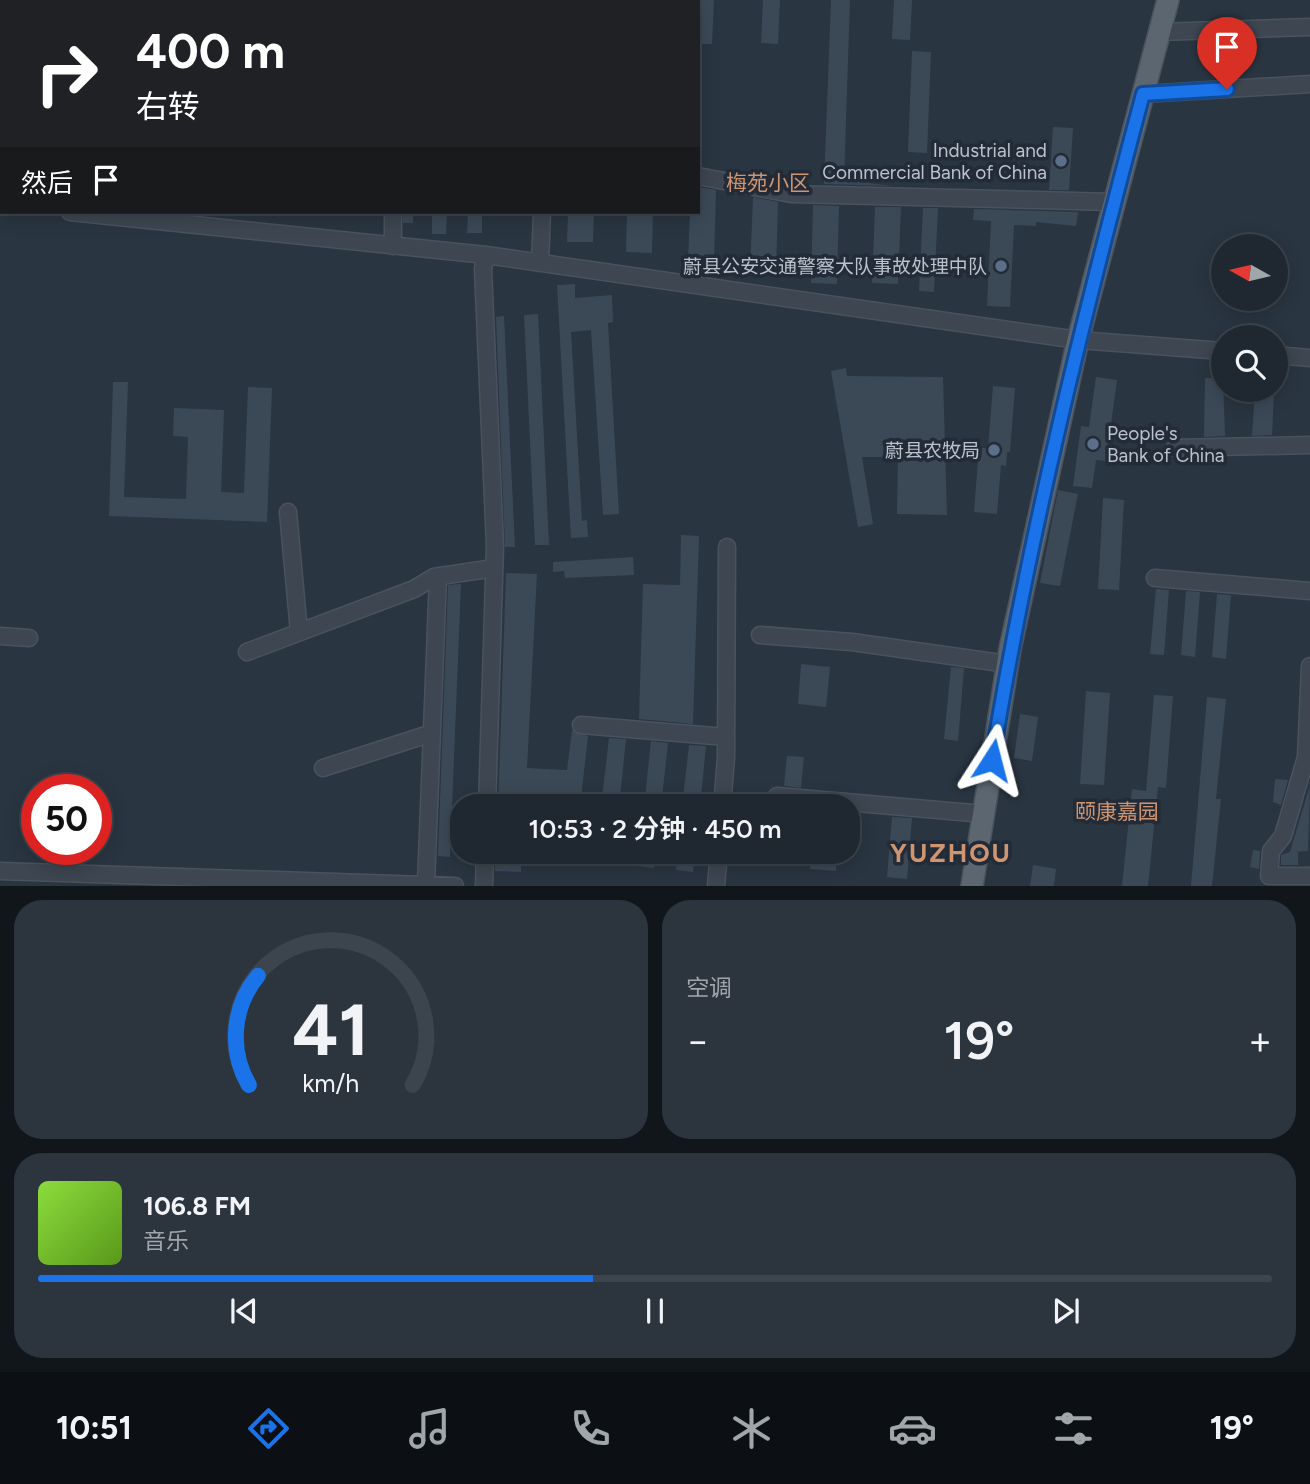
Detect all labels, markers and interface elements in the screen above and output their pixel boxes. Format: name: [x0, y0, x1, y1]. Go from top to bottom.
pin: [1197, 17, 1257, 89]
text: 400 m: [136, 21, 285, 80]
icon: right: [21, 28, 112, 119]
icon: arrive: [1208, 28, 1246, 66]
text: 右转: [136, 88, 200, 126]
place label: Industrial and Commercial Bank of China: [822, 139, 1047, 184]
marker: Industrial and Commercial Bank of China: [1053, 153, 1069, 169]
icon: arrive: [87, 161, 125, 199]
text: 然后: [21, 167, 73, 199]
district label: 梅苑小区: [726, 170, 810, 195]
north arrow: [1211, 234, 1288, 312]
map controls: [1211, 234, 1288, 402]
place label: 蔚县公安交通警察大队事故处理中队: [683, 255, 987, 278]
marker: 蔚县公安交通警察大队事故处理中队: [993, 258, 1009, 274]
button: search: [1211, 325, 1288, 402]
place label: People's Bank of China: [1107, 422, 1225, 467]
marker: People's Bank of China: [1085, 436, 1101, 452]
place label: 蔚县农牧局: [885, 439, 980, 462]
marker: 蔚县农牧局: [986, 442, 1002, 458]
position arrow: [955, 723, 1029, 797]
speed limit sign: 50: [21, 774, 112, 865]
district label: 颐康嘉园: [1075, 799, 1159, 824]
text: 10:53 · 2 分钟 · 450 m: [529, 813, 781, 845]
district label: YUZHOU: [890, 837, 1012, 869]
text: 空调: [686, 974, 732, 1002]
text: 41: [293, 987, 369, 1074]
text: 19°: [943, 1010, 1015, 1072]
text: −: [686, 1018, 710, 1064]
text: +: [1248, 1018, 1272, 1064]
text: km/h: [302, 1068, 360, 1098]
text: 106.8 FM: [143, 1190, 251, 1222]
text: 音乐: [143, 1227, 189, 1255]
icon: previous: [225, 1292, 263, 1330]
icon: pause: [636, 1292, 674, 1330]
icon: next: [1047, 1292, 1085, 1330]
icon: directions: [244, 1404, 293, 1453]
icon: music: [405, 1404, 454, 1453]
icon: phone: [566, 1404, 615, 1453]
icon: climate: [727, 1404, 776, 1453]
icon: car: [888, 1404, 937, 1453]
icon: filters: [1049, 1404, 1098, 1453]
text: 10:51: [56, 1409, 132, 1447]
text: 19°: [1210, 1409, 1254, 1447]

